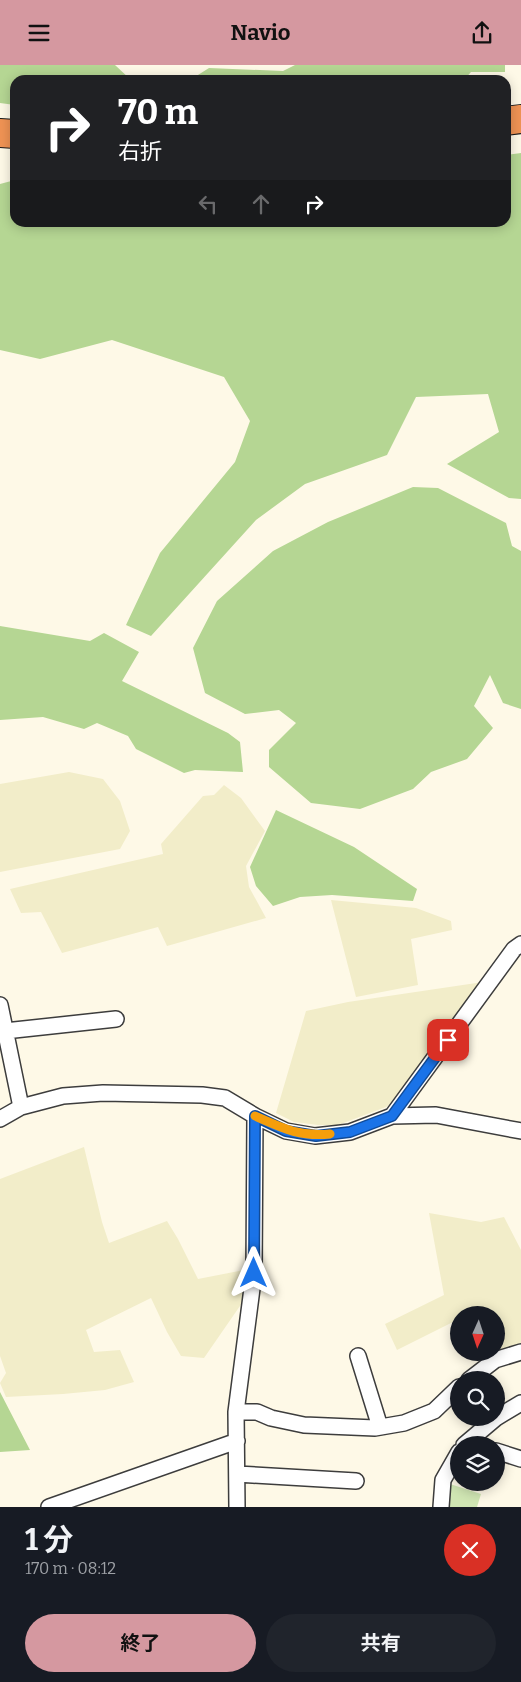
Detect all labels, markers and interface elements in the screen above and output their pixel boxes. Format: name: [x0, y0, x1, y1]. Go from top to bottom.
icon: menu: [25, 19, 53, 47]
text: Navio: [230, 19, 291, 46]
icon: share: [468, 19, 496, 47]
text: 70 m: [118, 91, 198, 133]
icon: right: [35, 95, 100, 160]
text: 右折: [118, 138, 162, 165]
icon: left: [194, 190, 222, 218]
icon: ahead: [247, 190, 275, 218]
icon: right: [300, 190, 328, 218]
pin: [427, 1019, 469, 1061]
icon: arrive: [434, 1026, 462, 1054]
position arrow: [227, 1246, 279, 1298]
north arrow: [450, 1306, 505, 1361]
map controls: [450, 1306, 505, 1491]
button: search: [450, 1371, 505, 1426]
button: layers: [450, 1436, 505, 1491]
text: 1 分: [25, 1522, 73, 1558]
button: close: [444, 1524, 496, 1576]
text: 170 m · 08:12: [25, 1559, 116, 1578]
button: 終了: [25, 1614, 256, 1672]
button: 共有: [266, 1614, 496, 1672]

